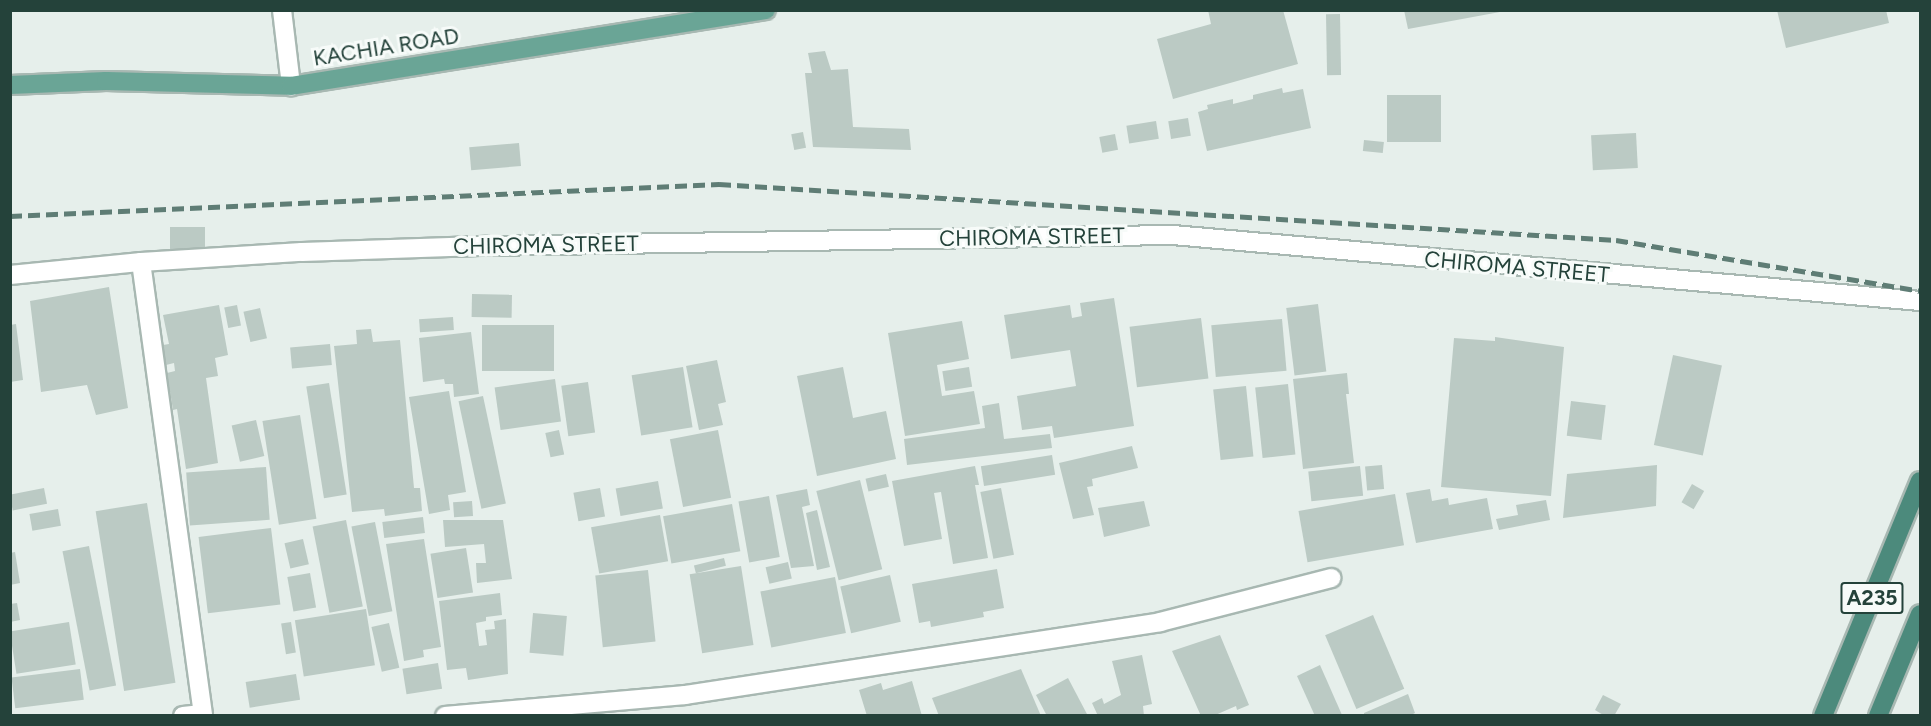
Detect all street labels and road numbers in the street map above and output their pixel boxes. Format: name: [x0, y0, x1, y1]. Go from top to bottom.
street label: KACHIA ROAD: [311, 22, 461, 72]
street label: CHIROMA STREET: [939, 222, 1125, 252]
street label: CHIROMA STREET: [453, 230, 639, 260]
street label: CHIROMA STREET: [1423, 246, 1611, 288]
road number: A235: [1839, 580, 1905, 616]

